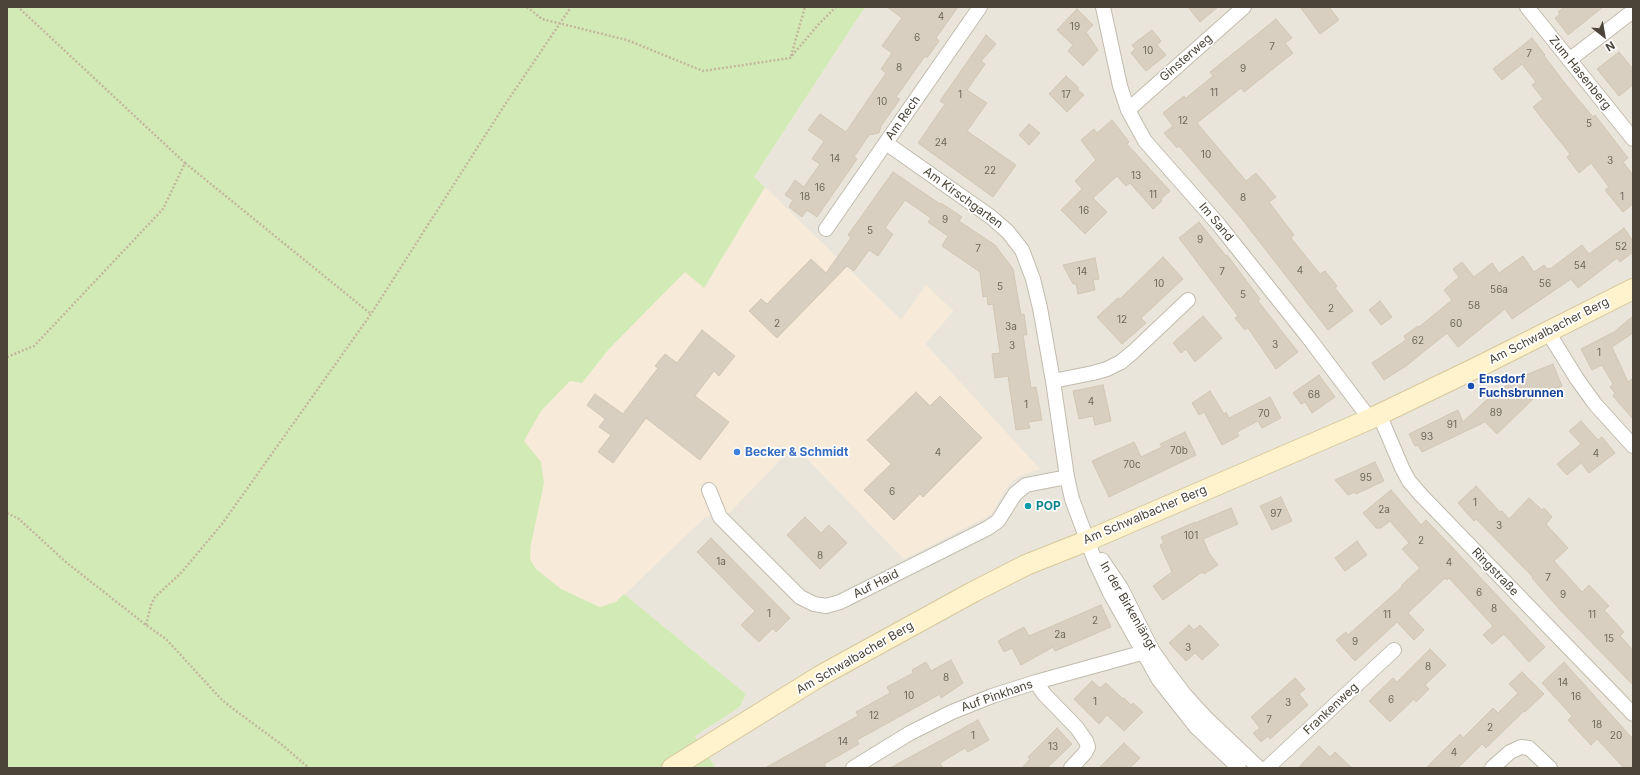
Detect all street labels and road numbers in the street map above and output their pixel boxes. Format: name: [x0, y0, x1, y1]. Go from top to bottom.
street label: Ginsterweg: [1157, 31, 1215, 85]
street label: Zum Hasenberg: [1546, 33, 1614, 113]
street label: Am Rech: [883, 93, 923, 143]
street label: Am Kirschgarten: [920, 164, 1006, 232]
street label: Im Sand: [1196, 200, 1236, 244]
street label: Am Schwalbacher Berg: [1487, 294, 1611, 368]
street label: Am Schwalbacher Berg: [1081, 482, 1209, 548]
street label: Ringstraße: [1469, 545, 1521, 599]
street label: In der Birkenlängt: [1097, 559, 1159, 653]
street label: Auf Haid: [851, 566, 901, 602]
street label: Am Schwalbacher Berg: [794, 619, 916, 697]
street label: Auf Pinkhans: [959, 677, 1035, 715]
street label: Frankenweg: [1301, 680, 1361, 738]

